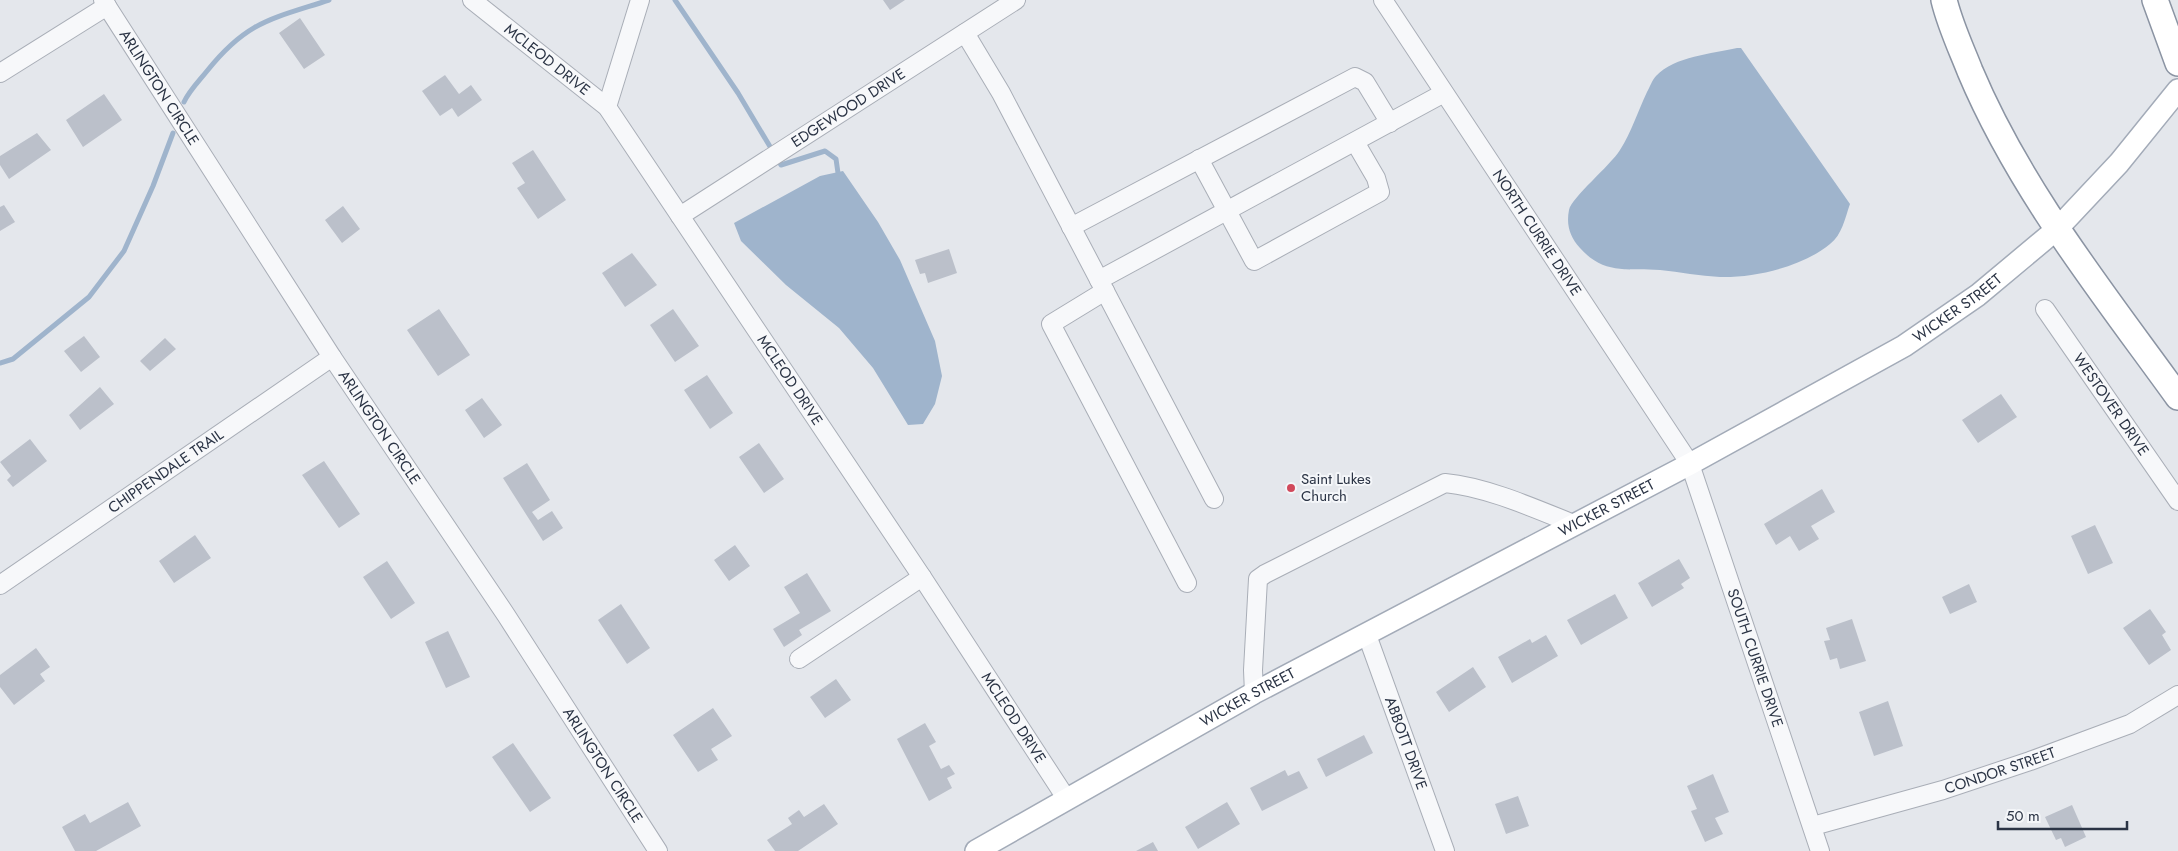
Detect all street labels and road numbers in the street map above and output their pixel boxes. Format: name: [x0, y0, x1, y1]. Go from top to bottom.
street label: MCLEOD DRIVE: [499, 19, 595, 101]
street label: ARLINGTON CIRCLE: [114, 25, 204, 150]
street label: EDGEWOOD DRIVE: [787, 63, 910, 153]
street label: NORTH CURRIE DRIVE: [1487, 165, 1587, 300]
street label: WICKER STREET: [1908, 268, 2007, 348]
street label: MCLEOD DRIVE: [752, 331, 828, 430]
street label: WESTOVER DRIVE: [2068, 349, 2154, 460]
street label: ARLINGTON CIRCLE: [333, 366, 426, 489]
street label: CHIPPENDALE TRAIL: [103, 424, 228, 519]
street label: WICKER STREET: [1555, 474, 1658, 542]
street label: SOUTH CURRIE DRIVE: [1722, 586, 1789, 730]
street label: WICKER STREET: [1196, 662, 1299, 732]
street label: MCLEOD DRIVE: [976, 668, 1051, 767]
street label: ABBOTT DRIVE: [1379, 694, 1433, 793]
street label: ARLINGTON CIRCLE: [557, 703, 648, 827]
street label: CONDOR STREET: [1942, 742, 2059, 800]

